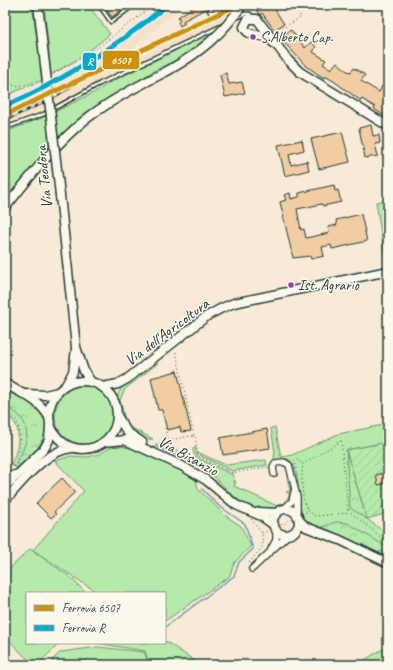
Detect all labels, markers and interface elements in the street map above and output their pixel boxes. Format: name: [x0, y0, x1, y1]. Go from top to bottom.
place label: S.Alberto Cap.: [260, 28, 333, 47]
marker: S.Alberto Cap.: [248, 32, 258, 42]
line badge: 6507: [102, 50, 140, 70]
line badge: R: [82, 52, 97, 71]
text: 6507: [111, 53, 132, 67]
text: R: [87, 54, 95, 68]
street label: Via Teodora: [31, 143, 57, 209]
place label: Ist. Agrario: [298, 276, 360, 295]
marker: Ist. Agrario: [286, 280, 296, 290]
street label: Via dell'Agricoltura: [121, 293, 214, 370]
street label: Via Bisanzio: [154, 431, 223, 481]
legend: [26, 592, 166, 644]
text: Ferrovia 6507: [62, 600, 121, 616]
text: Ferrovia R: [62, 620, 106, 636]

